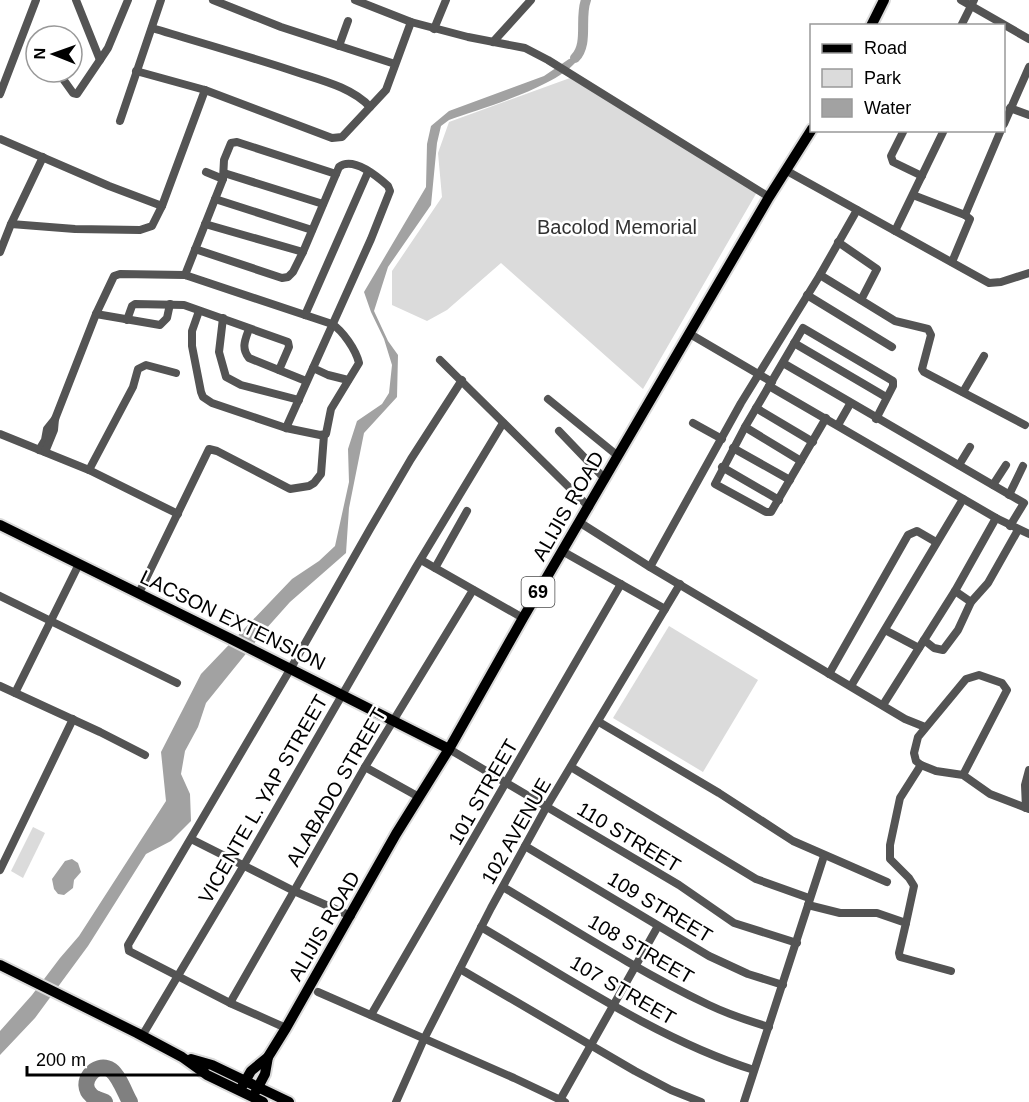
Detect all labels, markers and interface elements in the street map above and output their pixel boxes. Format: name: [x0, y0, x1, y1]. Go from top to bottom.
north arrow: [24, 24, 84, 84]
legend: [810, 24, 1005, 132]
text: Road: [864, 38, 907, 58]
text: N: [31, 48, 48, 60]
text: Park: [864, 68, 902, 88]
text: Water: [864, 98, 911, 118]
park label: Bacolod Memorial: [537, 216, 697, 238]
street label: ALIJIS ROAD: [528, 448, 608, 564]
street label: LACSON EXTENSION: [137, 566, 329, 674]
road number: 69: [522, 577, 554, 607]
street label: VICENTE L. YAP STREET: [194, 691, 332, 907]
street label: ALABADO STREET: [282, 704, 390, 870]
street label: 101 STREET: [444, 735, 522, 849]
street label: 102 AVENUE: [477, 774, 555, 888]
street label: 110 STREET: [573, 798, 685, 876]
street label: 109 STREET: [604, 867, 716, 947]
street label: ALIJIS ROAD: [284, 868, 364, 984]
street label: 108 STREET: [584, 910, 698, 988]
street label: 107 STREET: [566, 951, 680, 1029]
scale bar: [27, 1039, 207, 1077]
text: 200 m: [36, 1050, 86, 1070]

